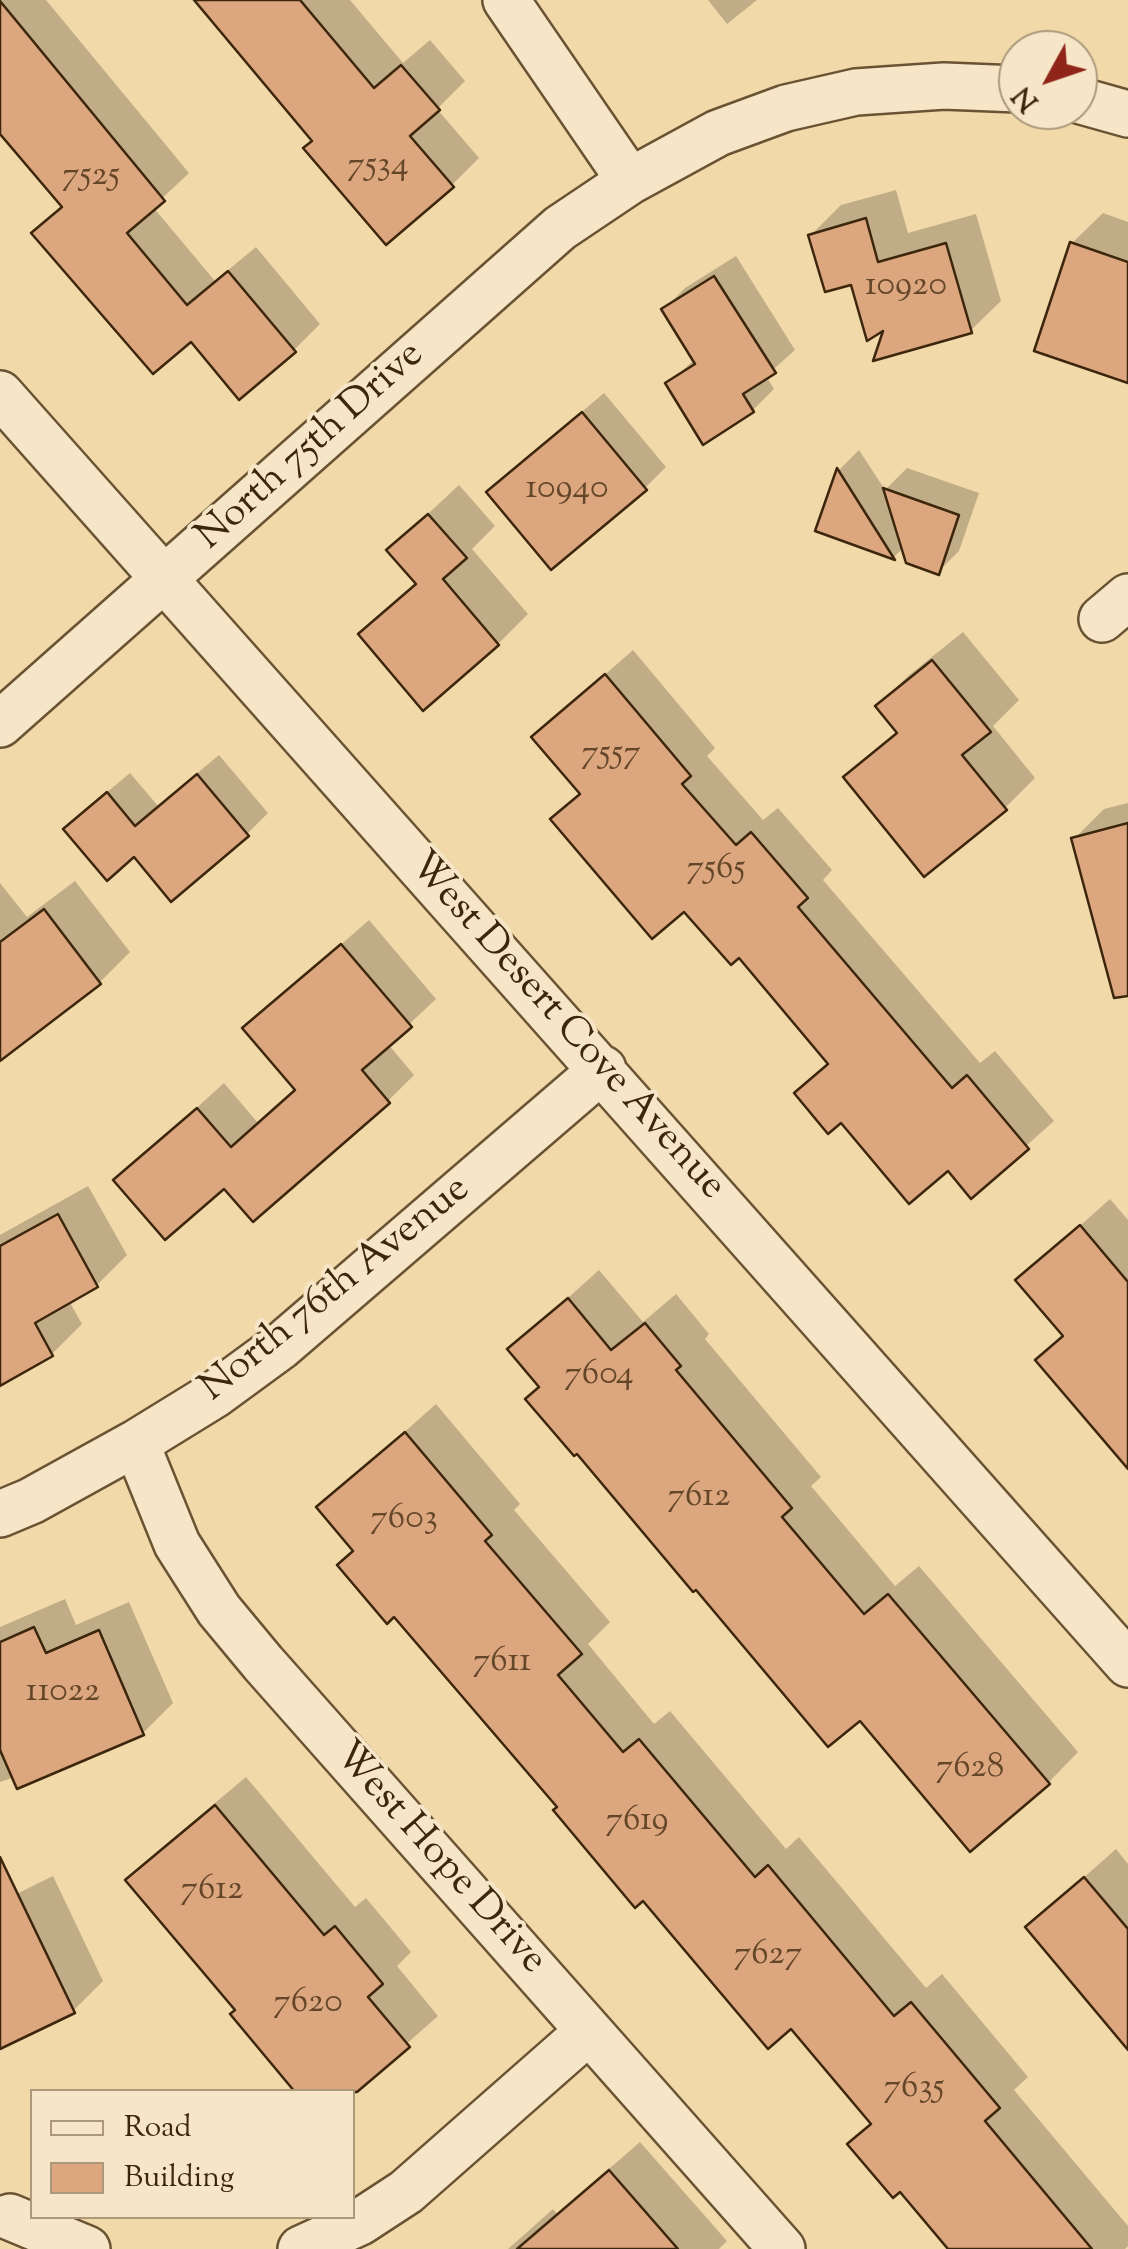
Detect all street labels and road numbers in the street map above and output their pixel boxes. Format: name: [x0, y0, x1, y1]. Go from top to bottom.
street label: North 75th Drive: [188, 333, 436, 563]
street label: West Desert Cove Avenue: [396, 844, 734, 1212]
street label: North 76th Avenue: [193, 1168, 481, 1414]
street label: West Hope Drive: [321, 1734, 555, 1986]

